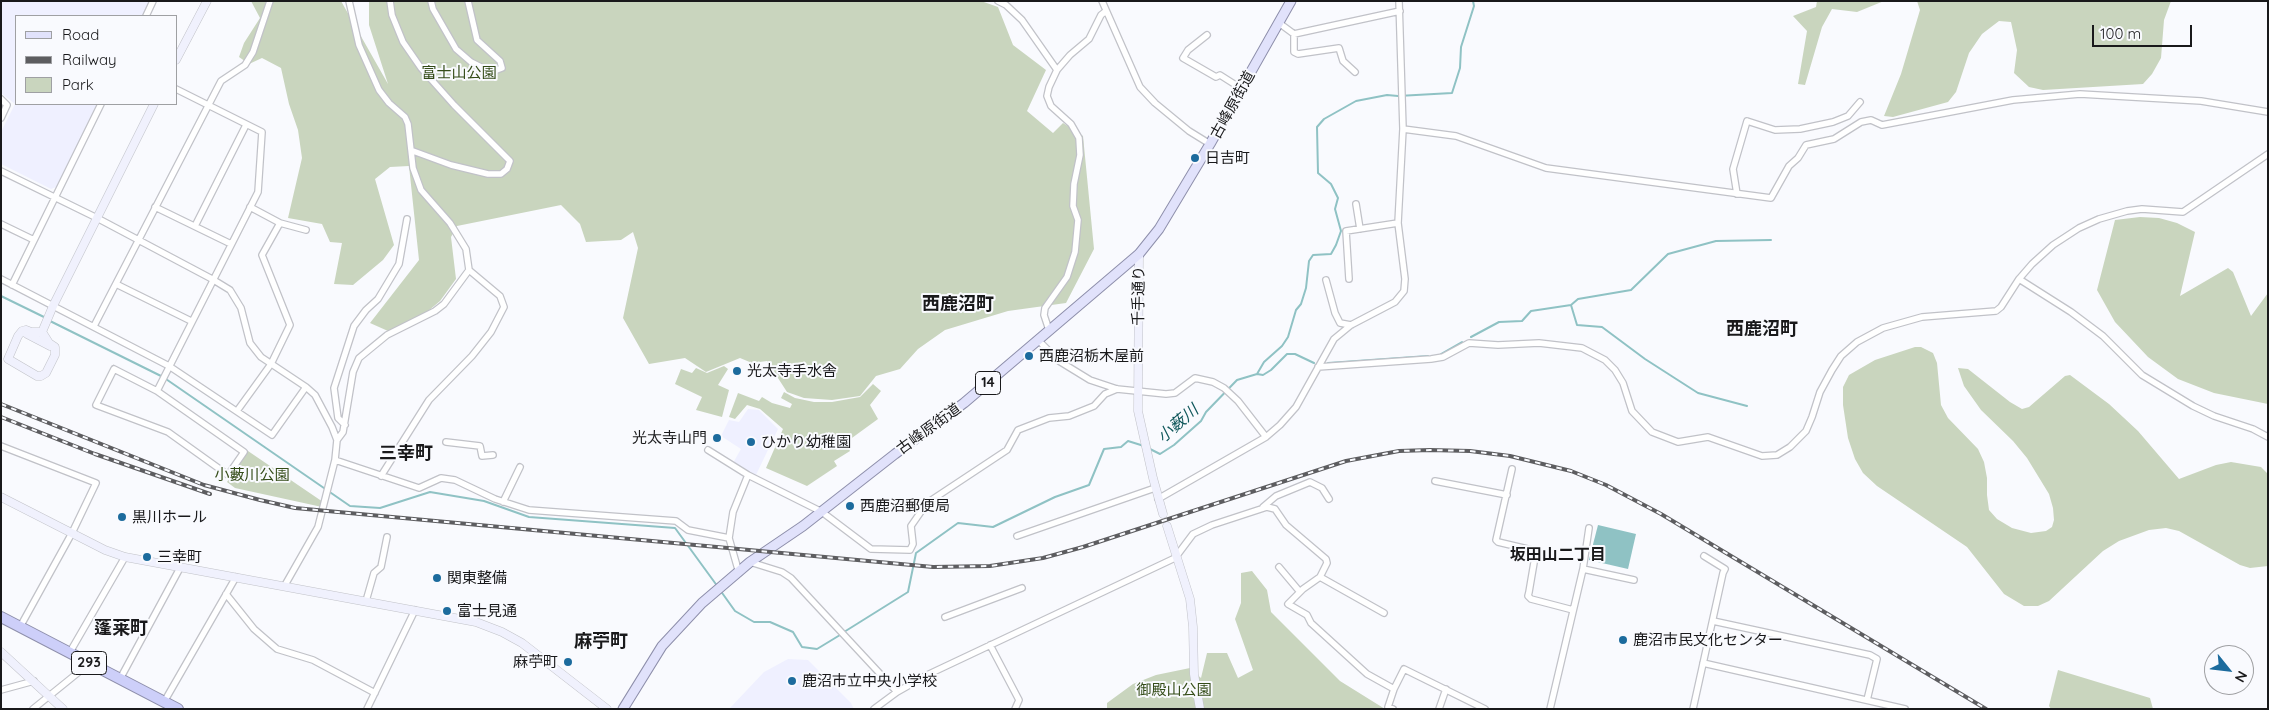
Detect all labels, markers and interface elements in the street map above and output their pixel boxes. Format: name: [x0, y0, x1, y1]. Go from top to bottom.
legend: [15, 15, 178, 105]
scale bar: [2094, 15, 2194, 47]
text: 100 m: [2100, 24, 2141, 43]
text: Road: [62, 25, 99, 44]
text: Railway: [62, 50, 117, 69]
park label: 富士山公園: [422, 64, 496, 82]
street label: 古峰原街道: [1207, 68, 1259, 142]
text: Park: [62, 75, 94, 94]
place label: 日吉町: [1205, 149, 1250, 167]
marker: 日吉町: [1189, 152, 1201, 164]
street label: 千手通り: [1129, 266, 1149, 326]
district label: 西鹿沼町: [922, 294, 994, 316]
district label: 西鹿沼町: [1726, 319, 1798, 341]
place label: 西鹿沼栃木屋前: [1039, 347, 1144, 365]
marker: 西鹿沼栃木屋前: [1023, 350, 1035, 362]
place label: 光太寺手水舎: [747, 362, 837, 380]
marker: 光太寺手水舎: [731, 365, 743, 377]
road number: 14: [976, 372, 1000, 394]
street label: 古峰原街道: [893, 400, 965, 458]
water label: 小薮川: [1154, 401, 1202, 447]
place label: 光太寺山門: [632, 429, 707, 447]
marker: 光太寺山門: [711, 432, 723, 444]
place label: ひかり幼稚園: [761, 433, 851, 451]
marker: ひかり幼稚園: [745, 436, 757, 448]
district label: 三幸町: [379, 443, 433, 465]
park label: 小藪川公園: [215, 466, 289, 484]
place label: 西鹿沼郵便局: [860, 497, 950, 515]
marker: 西鹿沼郵便局: [844, 500, 856, 512]
place label: 黒川ホール: [132, 508, 207, 526]
marker: 黒川ホール: [116, 511, 128, 523]
district label: 坂田山二丁目: [1510, 545, 1606, 565]
place label: 三幸町: [157, 548, 202, 566]
marker: 三幸町: [141, 551, 153, 563]
place label: 関東整備: [447, 569, 507, 587]
marker: 関東整備: [431, 572, 443, 584]
place label: 富士見通: [457, 602, 517, 620]
marker: 富士見通: [441, 605, 453, 617]
district label: 蓬莱町: [94, 618, 148, 640]
district label: 麻苧町: [574, 631, 628, 653]
place label: 鹿沼市民文化センター: [1633, 631, 1783, 649]
marker: 鹿沼市民文化センター: [1617, 634, 1629, 646]
north arrow: [2204, 645, 2254, 695]
road number: 293: [72, 651, 106, 674]
place label: 麻苧町: [513, 653, 558, 671]
marker: 麻苧町: [562, 656, 574, 668]
text: N: [2231, 668, 2252, 686]
place label: 鹿沼市立中央小学校: [802, 672, 937, 690]
marker: 鹿沼市立中央小学校: [786, 675, 798, 687]
park label: 御殿山公園: [1137, 681, 1211, 699]

